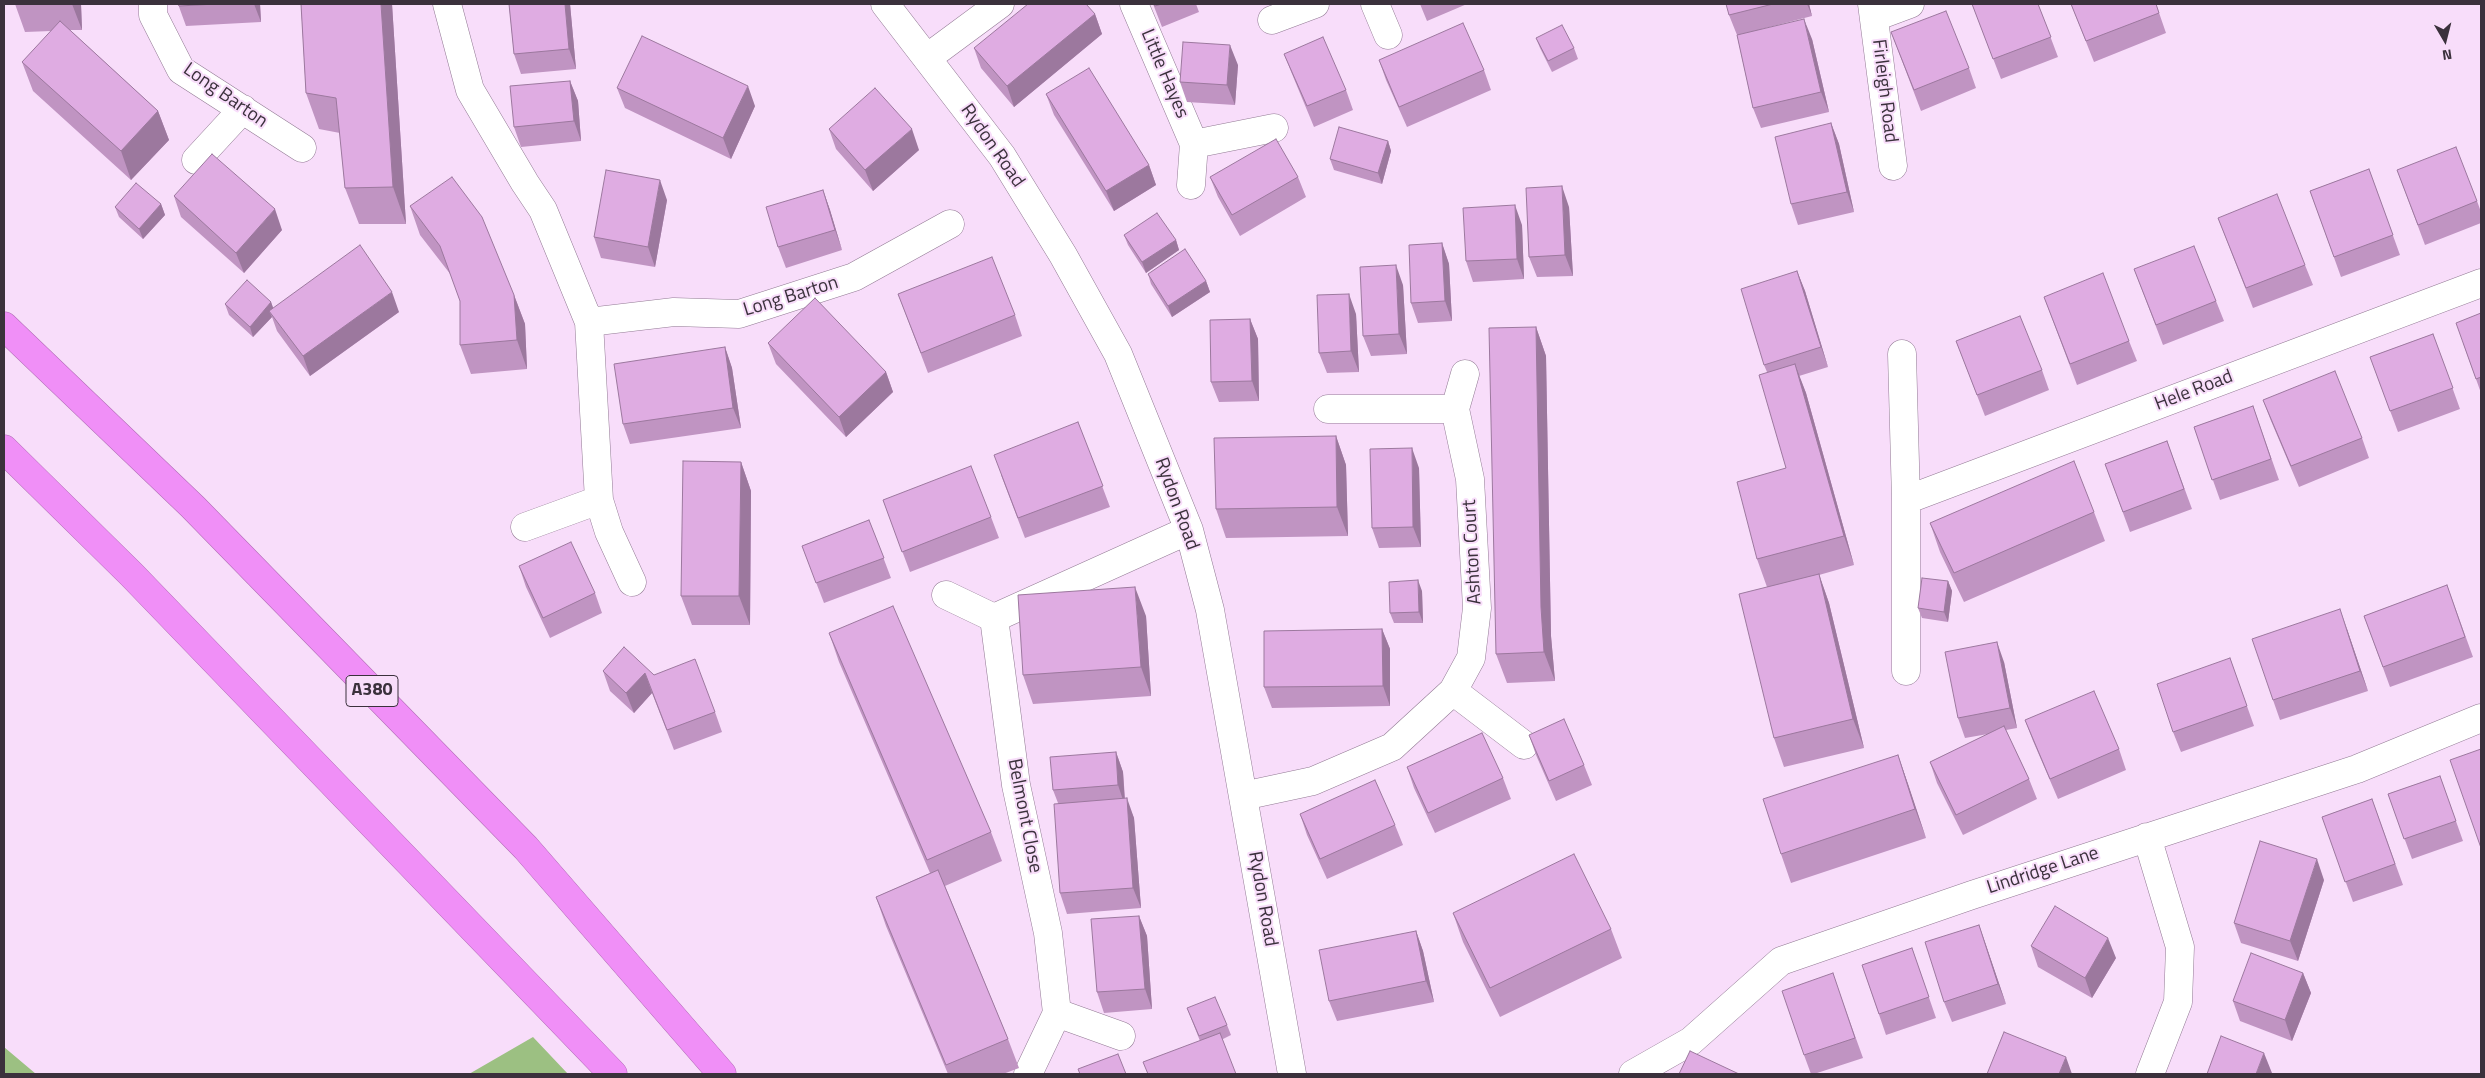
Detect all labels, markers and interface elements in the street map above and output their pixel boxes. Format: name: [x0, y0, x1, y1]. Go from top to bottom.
north arrow: [2420, 15, 2470, 65]
street label: Little Hayes: [1135, 26, 1193, 122]
street label: Firleigh Road: [1866, 38, 1902, 144]
text: N: [2441, 44, 2453, 66]
street label: Long Barton: [178, 59, 272, 133]
street label: Rydon Road: [955, 100, 1029, 192]
street label: Long Barton: [741, 272, 841, 322]
street label: Hele Road: [2152, 366, 2236, 416]
street label: Rydon Road: [1149, 455, 1203, 553]
street label: Ashton Court: [1459, 499, 1487, 605]
road number: A380: [346, 676, 398, 706]
street label: Belmont Close: [1002, 757, 1046, 875]
street label: Lindridge Lane: [1984, 842, 2102, 900]
street label: Rydon Road: [1242, 850, 1282, 948]

